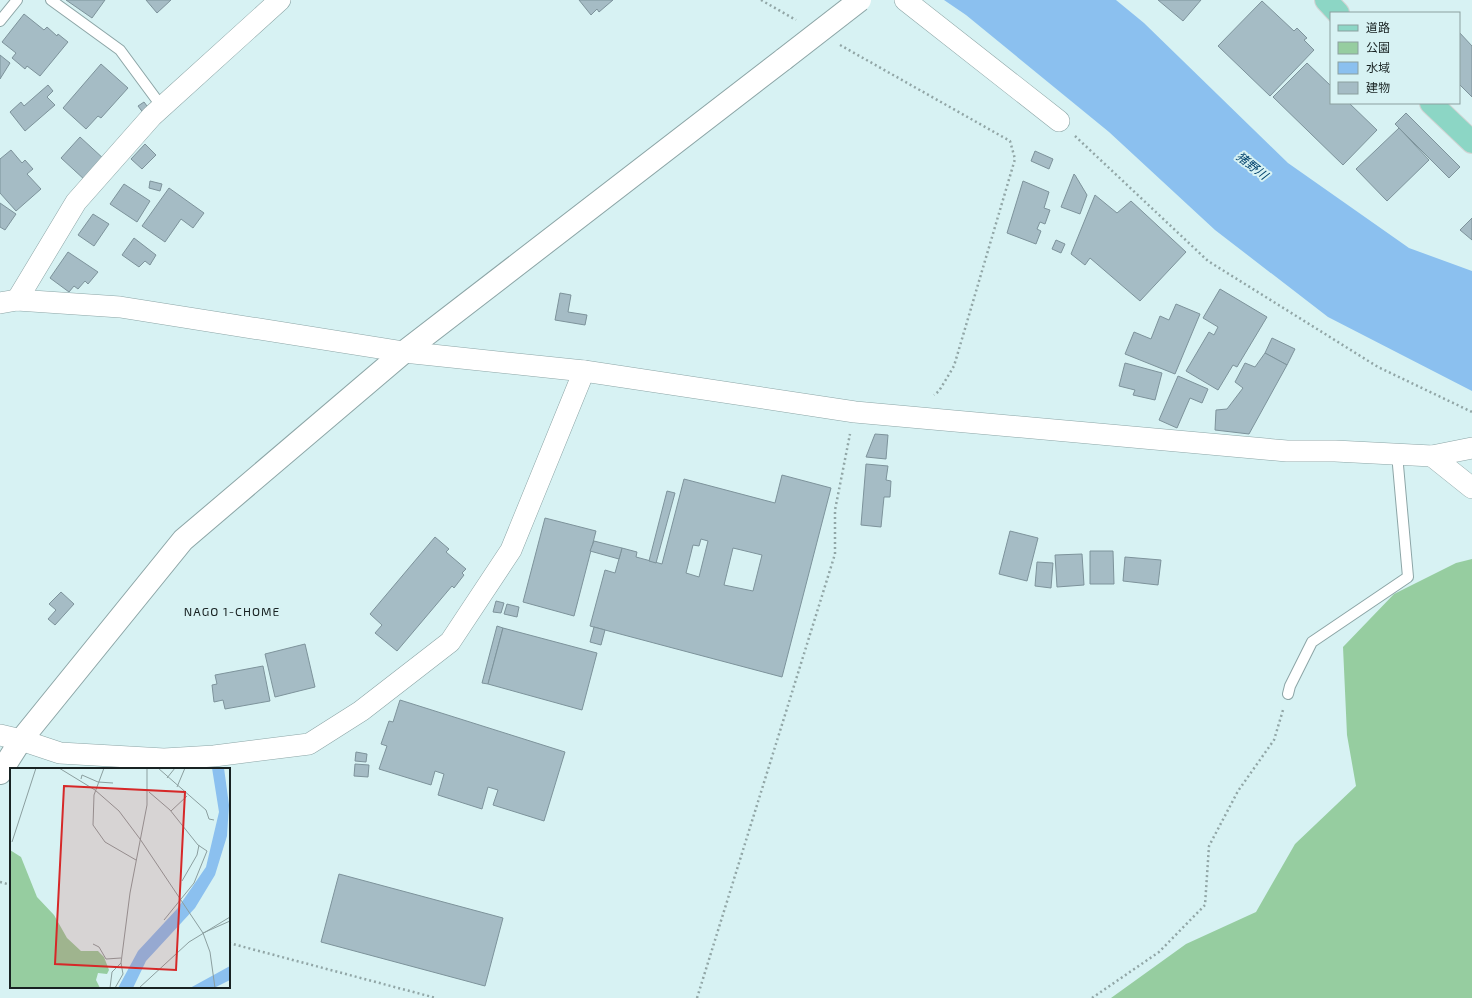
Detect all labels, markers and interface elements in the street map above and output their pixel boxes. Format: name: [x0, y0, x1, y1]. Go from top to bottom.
legend: [1330, 12, 1460, 104]
text: 道路: [1366, 20, 1390, 34]
text: 公園: [1366, 40, 1390, 54]
text: 水域: [1366, 60, 1390, 74]
text: 建物: [1366, 80, 1390, 94]
water label: 猪野川: [1234, 149, 1273, 183]
district label: NAGO 1-CHOME: [184, 604, 280, 618]
inset map: [10, 768, 230, 988]

